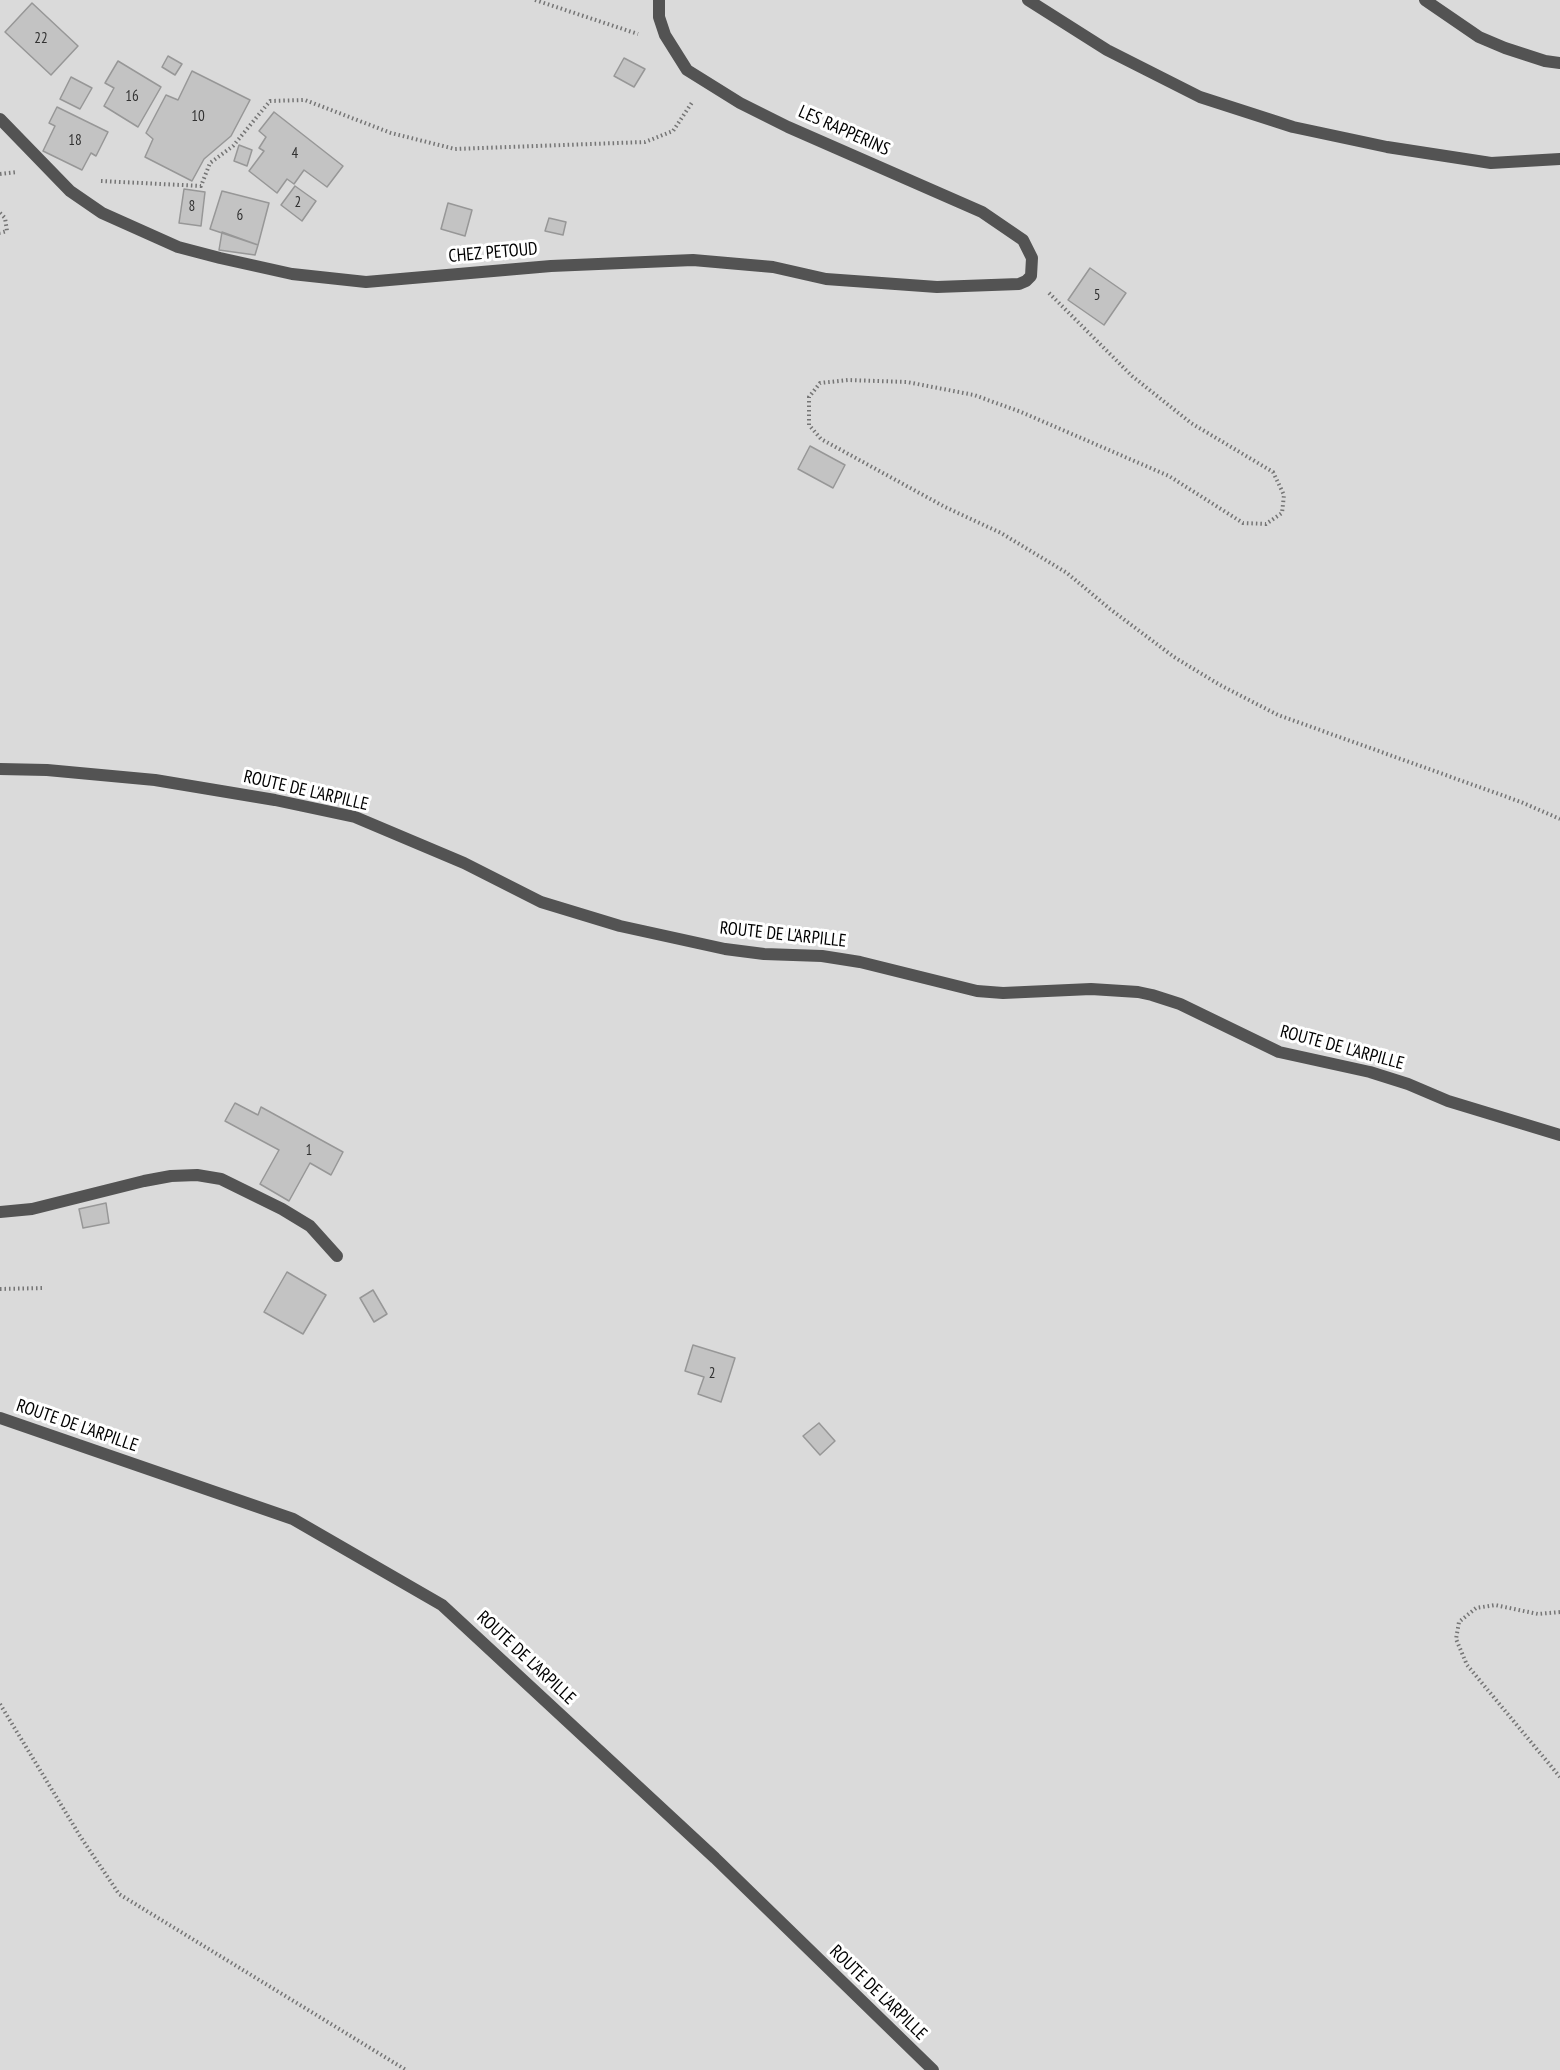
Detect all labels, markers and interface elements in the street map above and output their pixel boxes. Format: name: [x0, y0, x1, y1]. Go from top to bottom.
house number: 22: [34, 30, 48, 48]
house number: 16: [125, 88, 139, 106]
street label: LES RAPPERINS: [795, 101, 893, 161]
house number: 10: [191, 108, 205, 126]
house number: 18: [68, 132, 82, 150]
house number: 4: [292, 145, 298, 163]
house number: 2: [295, 194, 301, 212]
house number: 8: [189, 198, 195, 216]
house number: 6: [237, 207, 243, 225]
street label: CHEZ PETOUD: [448, 238, 538, 268]
house number: 5: [1094, 287, 1100, 305]
street label: ROUTE DE L'ARPILLE: [242, 766, 370, 816]
street label: ROUTE DE L'ARPILLE: [719, 918, 847, 952]
street label: ROUTE DE L'ARPILLE: [1278, 1021, 1406, 1075]
house number: 1: [306, 1142, 312, 1160]
house number: 2: [709, 1365, 715, 1383]
street label: ROUTE DE L'ARPILLE: [13, 1395, 141, 1457]
street label: ROUTE DE L'ARPILLE: [472, 1607, 580, 1709]
street label: ROUTE DE L'ARPILLE: [825, 1941, 931, 2045]

